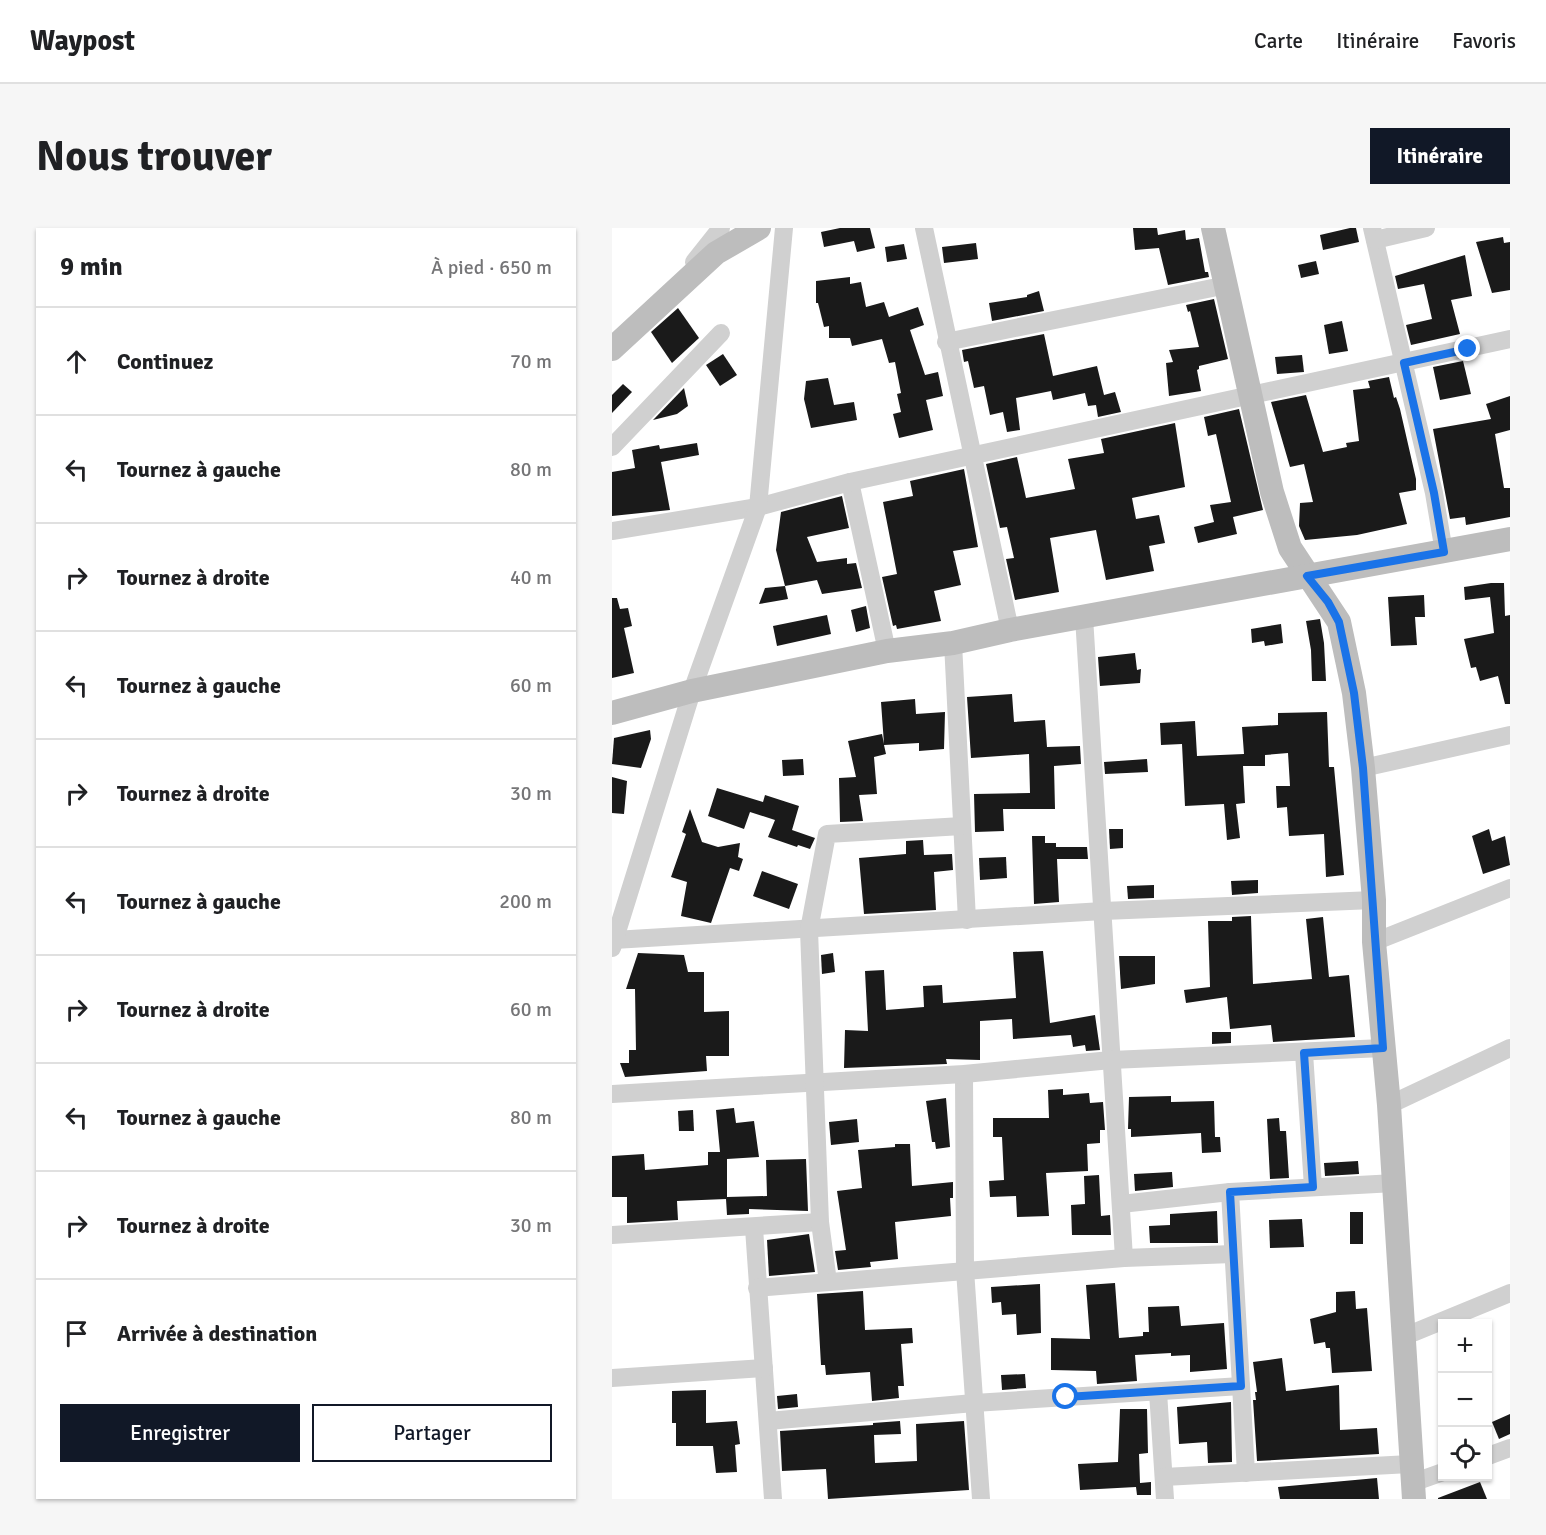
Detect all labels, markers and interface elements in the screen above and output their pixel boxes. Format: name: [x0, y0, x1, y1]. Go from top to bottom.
text: Waypost: [30, 24, 135, 58]
text: Carte: [1254, 28, 1303, 54]
text: Itinéraire: [1336, 28, 1419, 54]
text: Favoris: [1452, 28, 1516, 54]
button: Itinéraire: [1370, 128, 1510, 184]
text: Nous trouver: [36, 131, 272, 182]
text: 9 min: [60, 251, 123, 283]
text: À pied · 650 m: [431, 255, 552, 280]
route end: [1454, 335, 1480, 361]
icon: ahead: [60, 345, 93, 378]
text: Continuez: [117, 348, 213, 375]
text: 70 m: [510, 349, 552, 374]
icon: left: [60, 453, 93, 486]
text: Tournez à gauche: [117, 456, 281, 483]
text: 80 m: [510, 457, 552, 482]
icon: right: [60, 561, 93, 594]
text: Tournez à droite: [117, 564, 270, 591]
text: 40 m: [510, 565, 552, 590]
icon: left: [60, 669, 93, 702]
text: Tournez à gauche: [117, 672, 281, 699]
text: 60 m: [510, 673, 552, 698]
icon: right: [60, 777, 93, 810]
text: Tournez à droite: [117, 780, 270, 807]
text: 30 m: [510, 781, 552, 806]
icon: left: [60, 885, 93, 918]
text: Tournez à gauche: [117, 888, 281, 915]
text: 200 m: [499, 889, 552, 914]
icon: right: [60, 993, 93, 1026]
text: Tournez à droite: [117, 996, 270, 1023]
text: 60 m: [510, 997, 552, 1022]
icon: left: [60, 1101, 93, 1134]
text: Tournez à gauche: [117, 1104, 281, 1131]
text: 80 m: [510, 1105, 552, 1130]
icon: right: [60, 1209, 93, 1242]
text: Tournez à droite: [117, 1212, 270, 1239]
text: 30 m: [510, 1213, 552, 1238]
icon: arrive: [60, 1317, 93, 1350]
map controls: [1438, 1319, 1492, 1481]
button: +: [1438, 1319, 1492, 1373]
text: Arrivée à destination: [117, 1320, 317, 1347]
button: −: [1438, 1373, 1492, 1427]
route start: [1052, 1383, 1078, 1409]
button: Enregistrer: [60, 1404, 300, 1462]
button: Partager: [312, 1404, 552, 1462]
button: locate: [1438, 1427, 1492, 1481]

